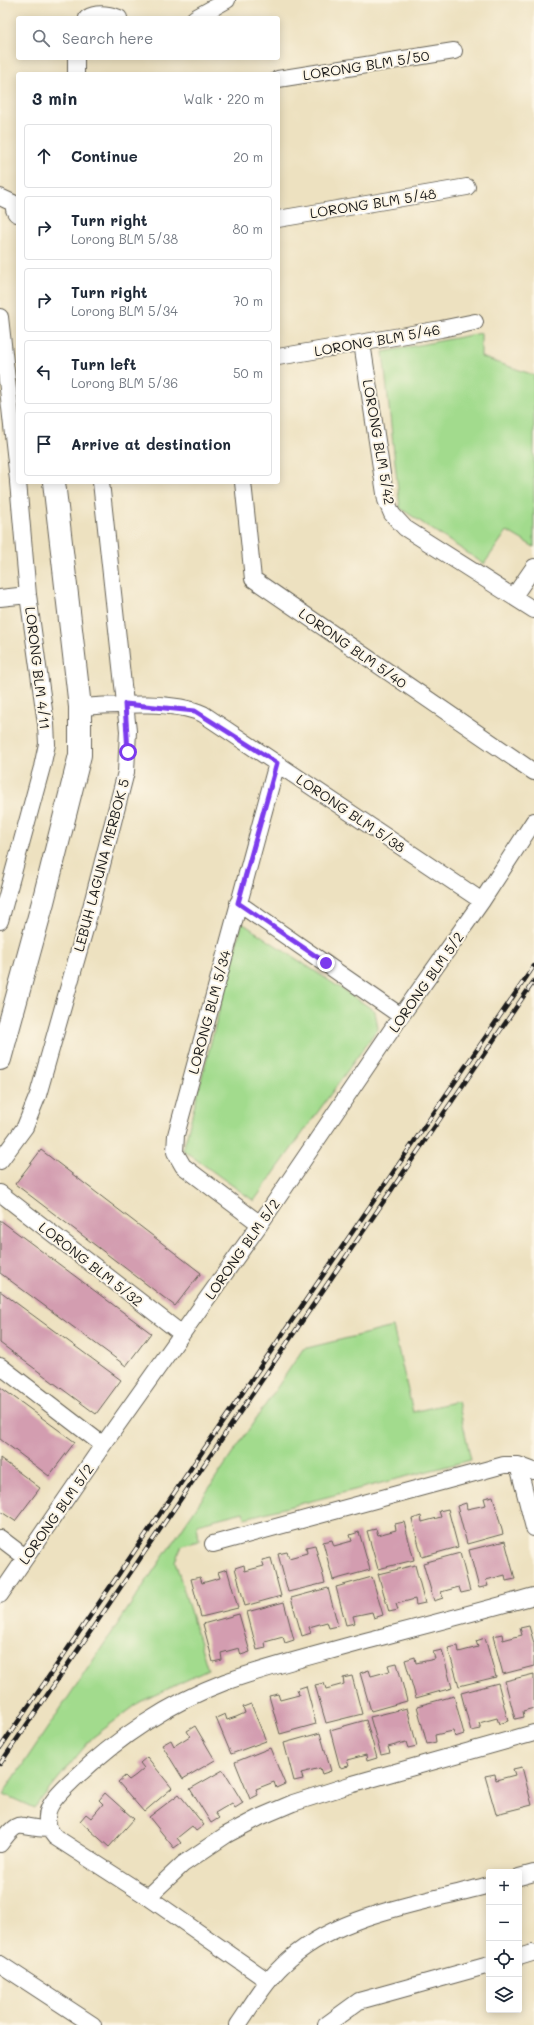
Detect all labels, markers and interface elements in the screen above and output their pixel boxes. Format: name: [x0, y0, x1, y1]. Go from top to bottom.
search box: [16, 16, 280, 60]
icon: search: [30, 27, 52, 49]
text: Search here: [62, 28, 153, 48]
street label: LORONG BLM 5/50: [301, 46, 431, 84]
text: 3 min: [32, 87, 77, 109]
text: Walk · 220 m: [183, 90, 264, 107]
icon: ahead: [33, 145, 55, 167]
text: Continue: [71, 146, 138, 166]
text: 20 m: [233, 148, 263, 165]
street label: LORONG BLM 5/48: [308, 184, 438, 222]
text: Turn right: [71, 210, 148, 230]
icon: right: [33, 217, 55, 239]
text: 80 m: [233, 220, 263, 237]
text: Lorong BLM 5/38: [71, 230, 178, 247]
text: Turn right: [71, 282, 148, 302]
icon: right: [33, 289, 55, 311]
text: 70 m: [233, 292, 263, 309]
text: Lorong BLM 5/34: [71, 302, 178, 319]
street label: LORONG BLM 5/46: [313, 320, 441, 360]
text: Turn left: [71, 354, 136, 374]
icon: left: [33, 361, 55, 383]
text: 50 m: [233, 364, 263, 381]
text: Lorong BLM 5/36: [71, 374, 178, 391]
street label: LORONG BLM 5/42: [359, 378, 399, 506]
icon: arrive: [33, 433, 55, 455]
text: Arrive at destination: [71, 434, 231, 454]
street label: LORONG BLM 5/40: [295, 604, 411, 693]
street label: LORONG BLM 4/11: [21, 606, 55, 730]
route start: [119, 743, 137, 761]
street label: LORONG BLM 5/38: [293, 769, 409, 857]
street label: LEBUH LAGUNA MERBOK 5: [69, 776, 133, 954]
street label: LORONG BLM 5/2: [384, 928, 468, 1036]
street label: LORONG BLM 5/34: [183, 947, 235, 1076]
route end: [317, 954, 335, 972]
street label: LORONG BLM 5/2: [200, 1195, 284, 1303]
street label: LORONG BLM 5/32: [35, 1217, 147, 1311]
street label: LORONG BLM 5/2: [14, 1460, 98, 1568]
map controls: [486, 1869, 522, 2013]
button: +: [486, 1869, 522, 1905]
button: −: [486, 1905, 522, 1941]
button: locate: [486, 1941, 522, 1977]
button: layers: [486, 1977, 522, 2013]

